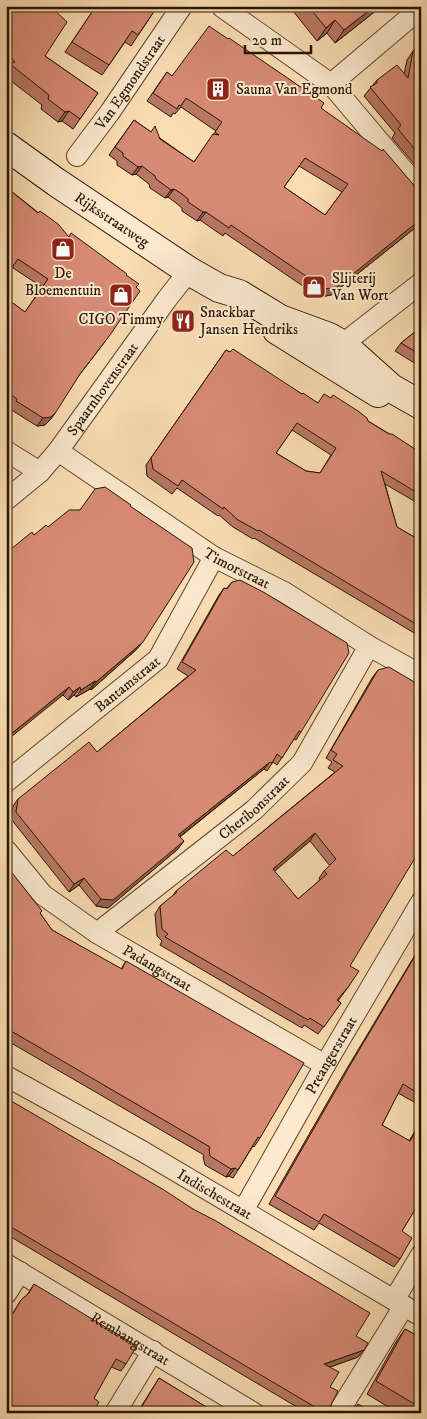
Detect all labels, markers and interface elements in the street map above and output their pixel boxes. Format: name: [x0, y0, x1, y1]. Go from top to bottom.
scale bar: [245, 22, 311, 54]
street label: Van Egmondstraat: [91, 31, 170, 134]
text: 20 m: [252, 31, 282, 50]
building icon: Sauna Van Egmond: [205, 76, 231, 102]
place label: Sauna Van Egmond: [236, 80, 353, 99]
street label: Rijksstraatweg: [71, 188, 153, 252]
shop icon: De Bloementuin: [50, 236, 76, 262]
place label: De Bloementuin: [25, 264, 101, 300]
place label: Slijterij Van Wort: [331, 269, 389, 305]
shop icon: Slijterij Van Wort: [301, 274, 327, 300]
shop icon: CIGO Timmy: [108, 282, 134, 308]
place label: Snackbar Jansen Hendriks: [198, 303, 298, 339]
restaurant icon: Snackbar Jansen Hendriks: [170, 308, 196, 334]
place label: CIGO Timmy: [78, 310, 164, 329]
street label: Spaarnhovenstraat: [63, 339, 143, 440]
street label: Timorstraat: [200, 544, 273, 594]
street label: Bantamstraat: [91, 652, 164, 717]
street label: Cheribonstraat: [215, 771, 294, 844]
street label: Padangstraat: [119, 941, 195, 996]
street label: Preangerstraat: [302, 1013, 362, 1098]
street label: Indischestraat: [174, 1165, 256, 1224]
street label: Rembangstraat: [87, 1308, 173, 1370]

